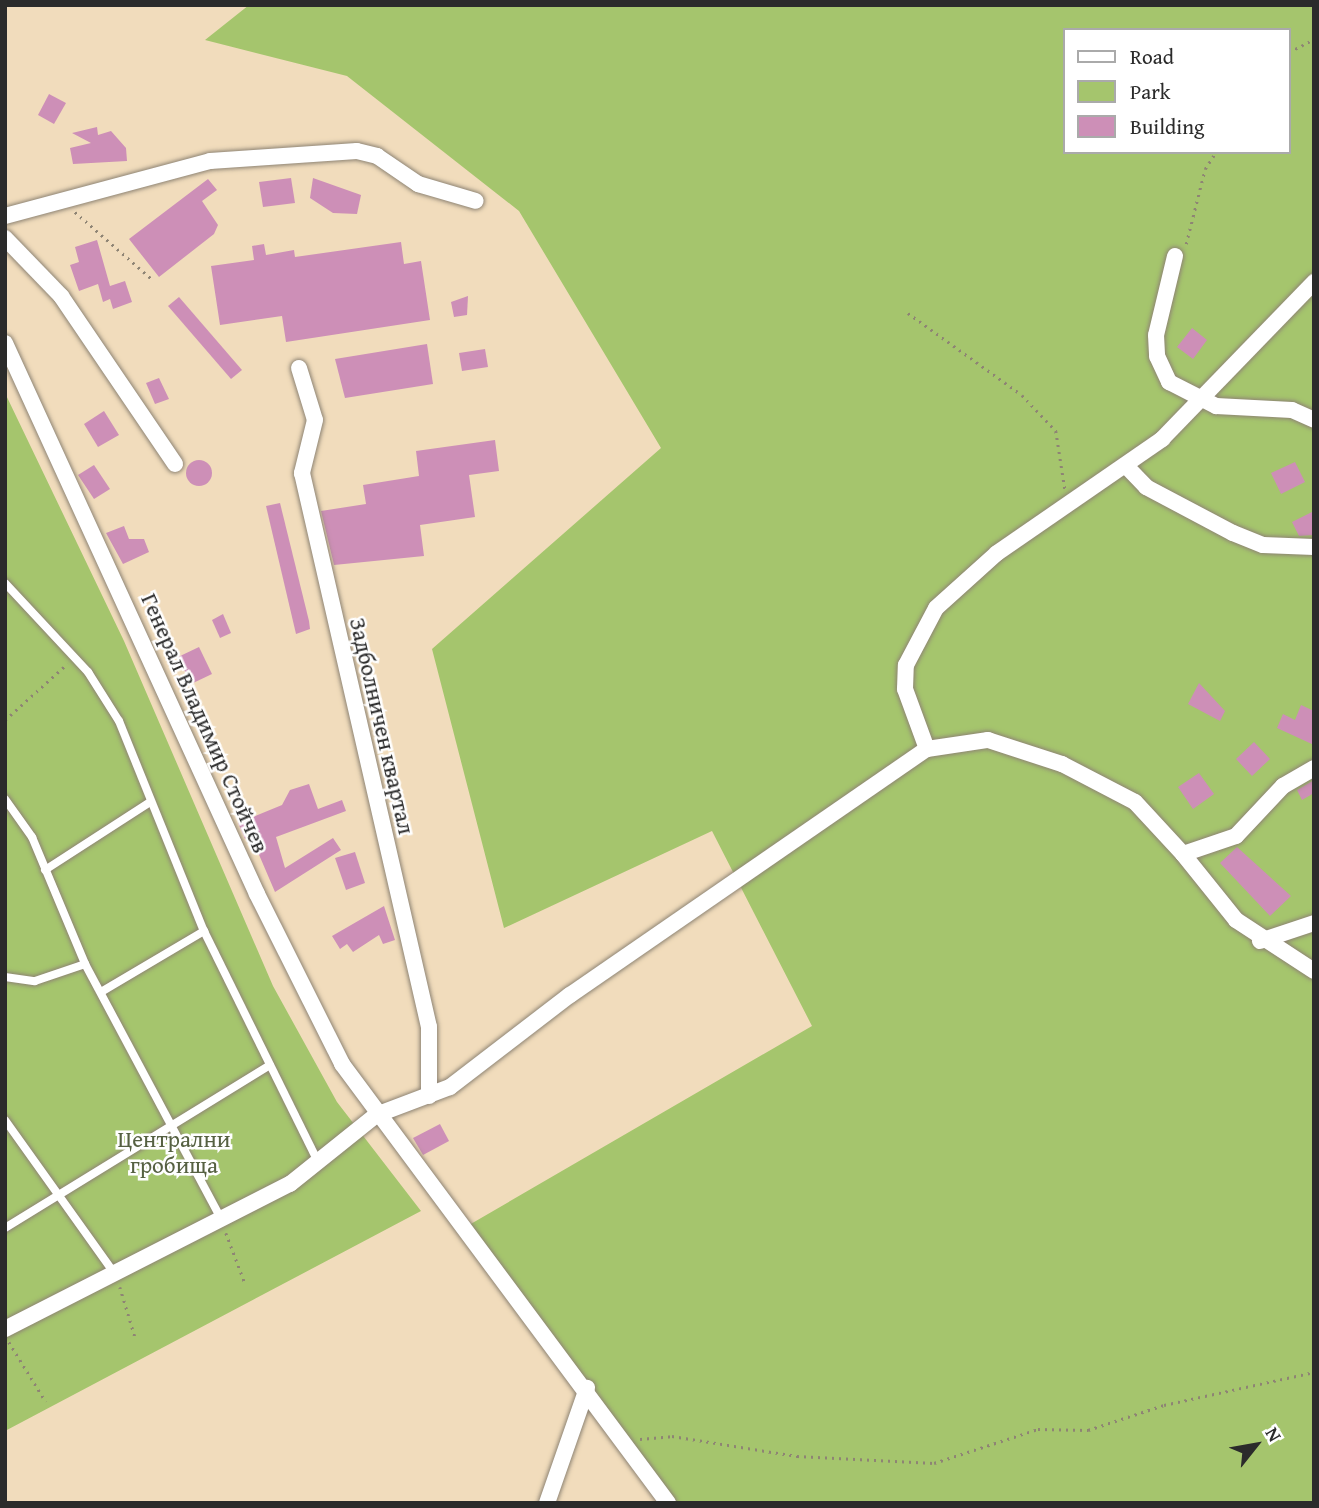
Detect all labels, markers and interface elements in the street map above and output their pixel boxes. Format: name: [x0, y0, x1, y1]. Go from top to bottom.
legend: [1064, 28, 1291, 154]
text: Road: [1130, 41, 1174, 72]
text: Park: [1130, 76, 1171, 107]
text: Building: [1130, 111, 1204, 142]
street label: Генерал Владимир Стойчев: [135, 589, 275, 857]
street label: Задболничен квартал: [344, 615, 420, 837]
park label: Централни гробища: [117, 1125, 231, 1179]
north arrow: [1221, 1410, 1291, 1480]
text: N: [1259, 1422, 1289, 1447]

